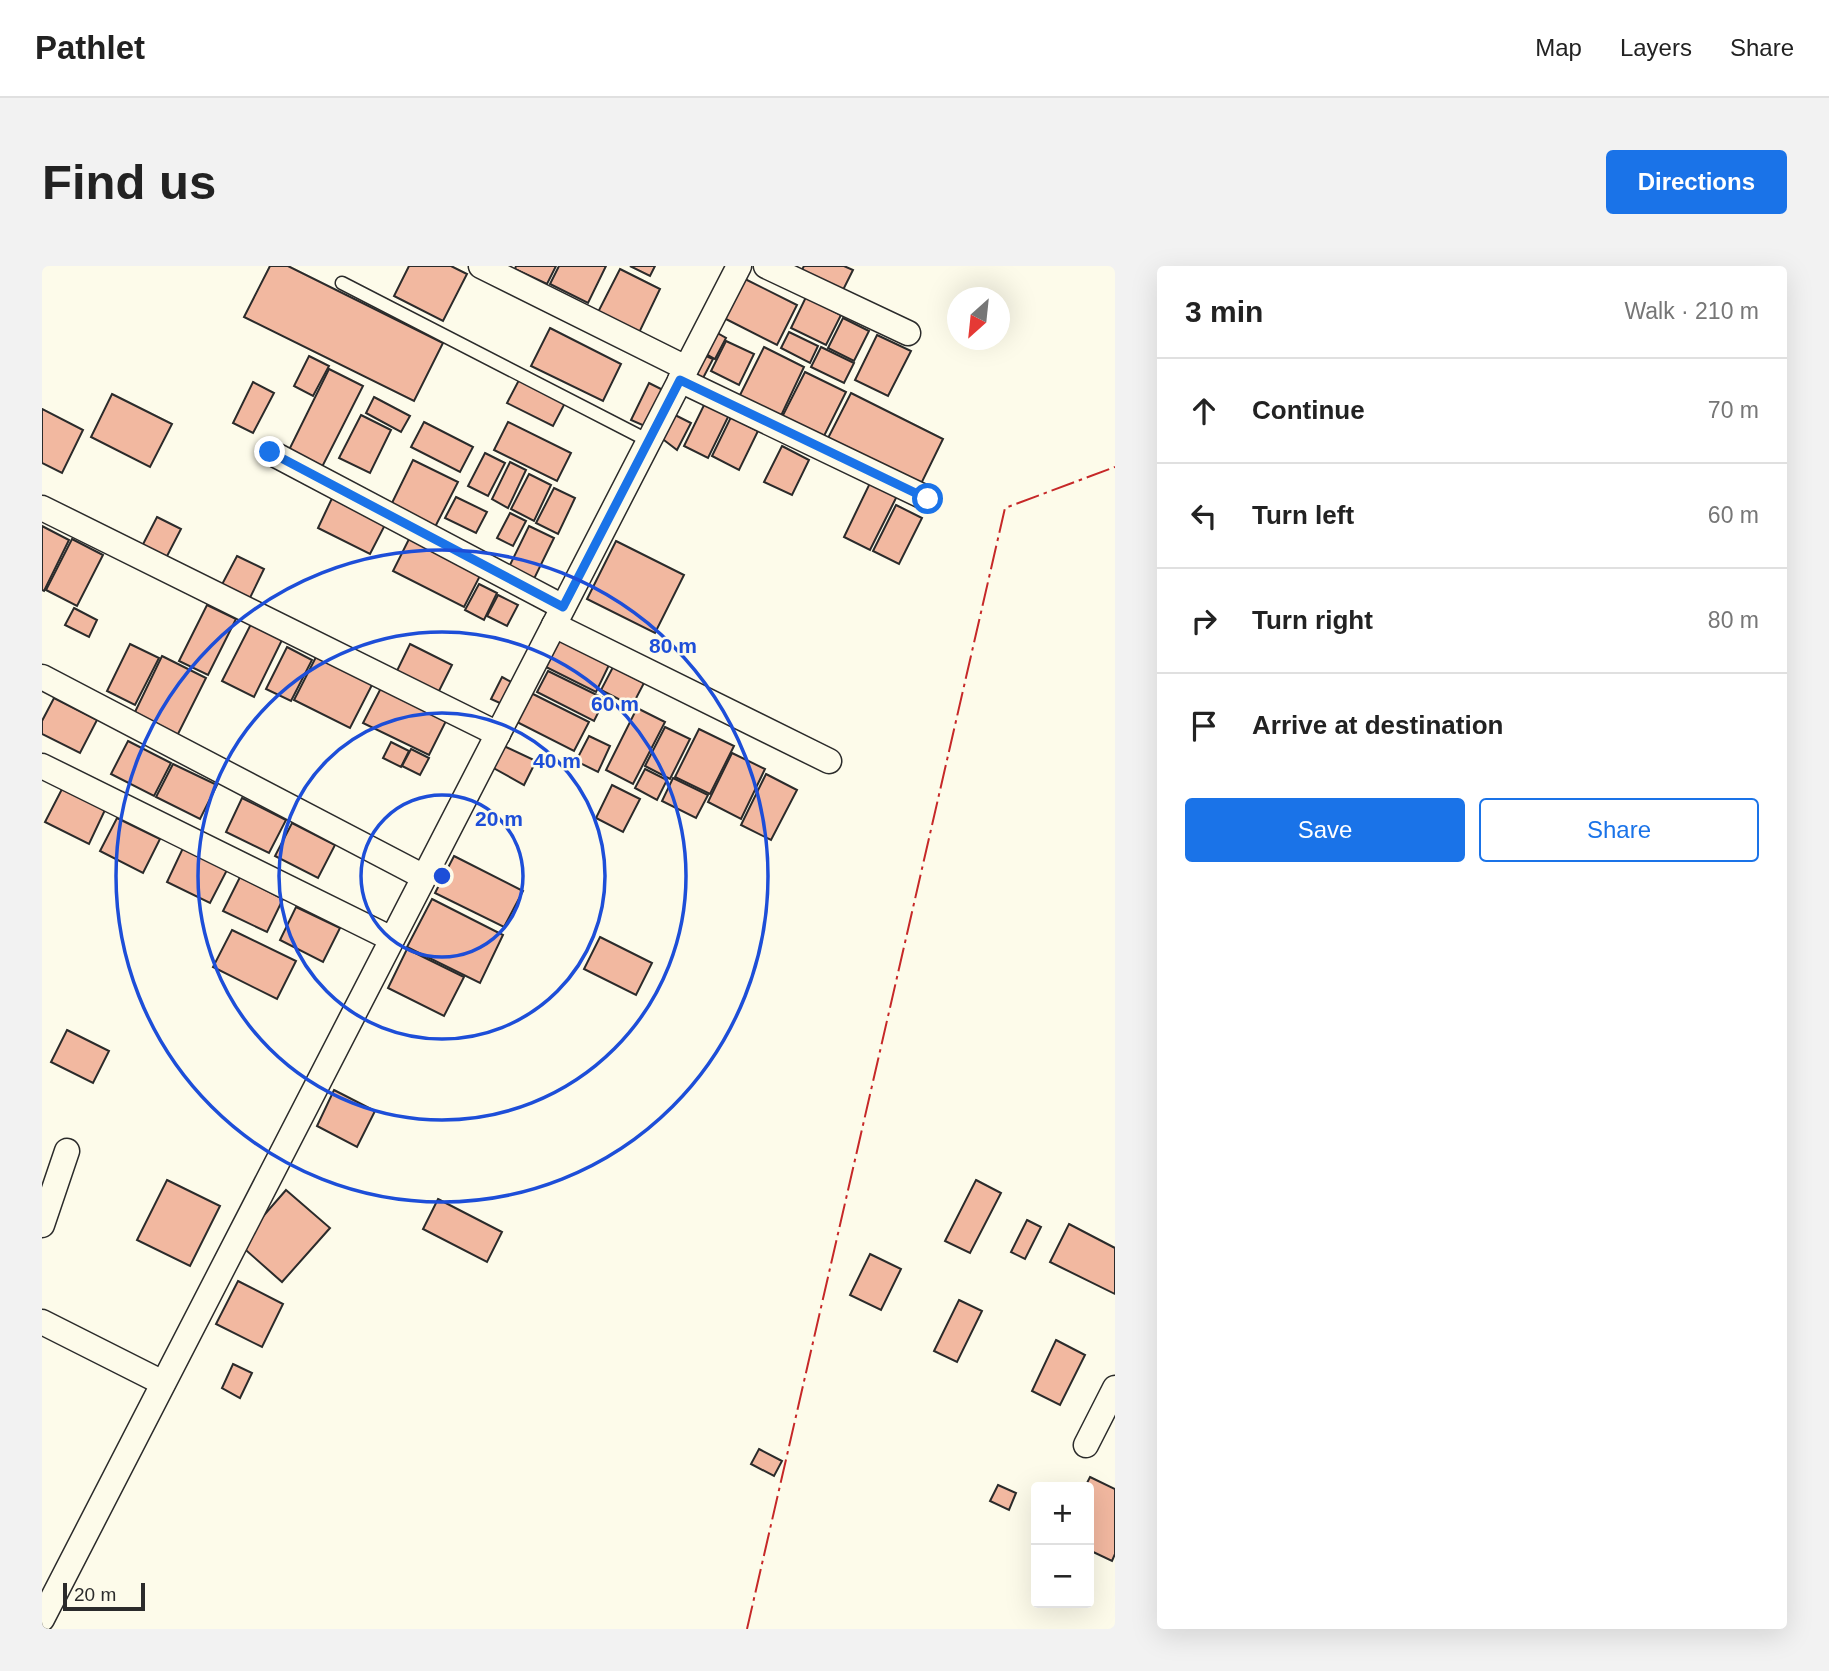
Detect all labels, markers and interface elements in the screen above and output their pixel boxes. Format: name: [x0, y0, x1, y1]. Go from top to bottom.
text: Pathlet: [35, 29, 145, 66]
text: Map: [1535, 34, 1582, 61]
text: Layers: [1620, 34, 1692, 61]
text: Share: [1730, 34, 1794, 61]
button: Directions: [1606, 150, 1787, 214]
text: Find us: [42, 155, 216, 209]
north arrow: [947, 287, 1010, 350]
text: 3 min: [1185, 295, 1263, 328]
text: Walk · 210 m: [1624, 298, 1759, 324]
icon: ahead: [1185, 392, 1223, 430]
text: Continue: [1252, 395, 1365, 425]
text: 70 m: [1708, 397, 1759, 423]
route end: [254, 436, 285, 467]
route start: [912, 483, 943, 514]
icon: left: [1185, 497, 1223, 535]
text: Turn left: [1252, 500, 1354, 530]
text: 60 m: [1708, 502, 1759, 528]
icon: right: [1185, 602, 1223, 640]
text: Turn right: [1252, 605, 1373, 635]
text: 80 m: [1708, 607, 1759, 633]
text: 80 m: [649, 634, 697, 657]
text: 60 m: [591, 692, 639, 715]
icon: arrive: [1185, 707, 1223, 745]
text: Arrive at destination: [1252, 710, 1503, 740]
text: 40 m: [533, 749, 581, 772]
button: Save: [1185, 798, 1465, 862]
button: Share: [1479, 798, 1759, 862]
text: 20 m: [475, 807, 523, 830]
centre of rings: [430, 864, 454, 888]
map controls: [1031, 1482, 1094, 1608]
button: +: [1031, 1482, 1094, 1545]
button: −: [1031, 1545, 1094, 1608]
scale bar: [63, 1580, 145, 1612]
text: 20 m: [74, 1584, 116, 1605]

